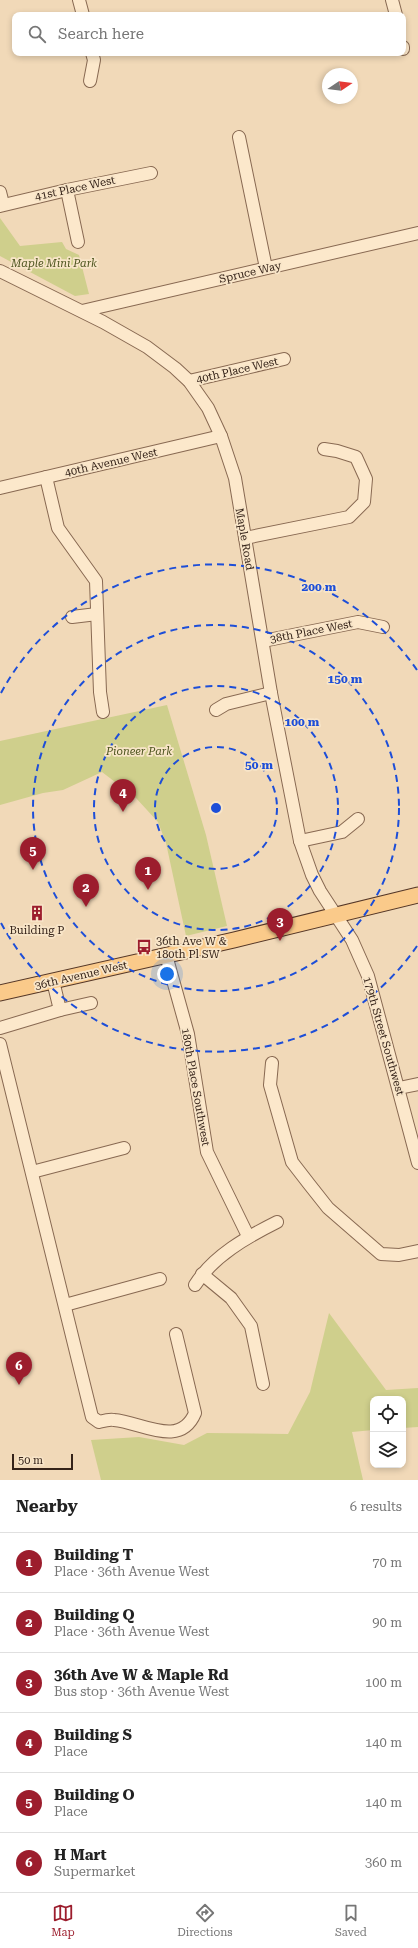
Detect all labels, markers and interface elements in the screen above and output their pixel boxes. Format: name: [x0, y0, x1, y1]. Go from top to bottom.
search box: [12, 12, 406, 56]
icon: search: [26, 23, 48, 45]
text: Search here: [58, 25, 144, 43]
north arrow: [322, 68, 358, 104]
street label: 41st Place West: [34, 174, 116, 203]
park label: Maple Mini Park: [10, 257, 97, 270]
street label: Spruce Way: [218, 259, 283, 286]
street label: 40th Place West: [195, 355, 279, 386]
street label: 40th Avenue West: [64, 446, 159, 479]
street label: Maple Road: [233, 507, 256, 571]
text: 200 m: [302, 580, 337, 594]
street label: 38th Place West: [269, 617, 353, 646]
text: 150 m: [328, 672, 363, 686]
text: 100 m: [285, 715, 320, 729]
park label: Pioneer Park: [105, 745, 172, 758]
text: 50 m: [245, 758, 273, 772]
pin: 4: [110, 779, 136, 812]
centre of rings: [209, 801, 223, 815]
pin: 5: [20, 837, 46, 870]
pin: 1: [135, 857, 161, 890]
pin: 2: [73, 874, 99, 907]
building icon: Building P: [28, 904, 46, 922]
pin: 3: [267, 908, 293, 941]
place label: Building P: [10, 924, 64, 937]
place label: 36th Ave W & 180th Pl SW: [156, 935, 227, 961]
bus stop icon: 36th Ave W & 180th Pl SW: [135, 938, 153, 956]
street label: 36th Avenue West: [34, 959, 129, 992]
your location: [157, 964, 177, 984]
street label: 179th Street Southwest: [360, 975, 407, 1097]
street label: 180th Place Southwest: [179, 1027, 212, 1147]
pin: 6: [6, 1352, 32, 1385]
map controls: [370, 1396, 406, 1468]
button: locate: [370, 1396, 406, 1432]
button: layers: [370, 1432, 406, 1468]
scale bar: [12, 1452, 73, 1471]
text: 50 m: [18, 1454, 43, 1467]
text: Nearby: [16, 1496, 78, 1516]
text: 6 results: [350, 1499, 402, 1514]
text: Building T: [54, 1546, 133, 1564]
text: 1: [25, 1555, 33, 1570]
text: 70 m: [372, 1555, 402, 1570]
text: Place · 36th Avenue West: [54, 1564, 209, 1579]
text: Building Q: [54, 1606, 135, 1624]
text: 2: [25, 1615, 33, 1630]
text: 90 m: [372, 1615, 402, 1630]
text: Place · 36th Avenue West: [54, 1624, 209, 1639]
text: 36th Ave W & Maple Rd: [54, 1666, 229, 1684]
text: 3: [25, 1675, 33, 1690]
text: 100 m: [365, 1675, 402, 1690]
text: Bus stop · 36th Avenue West: [54, 1684, 229, 1699]
text: Building S: [54, 1726, 132, 1744]
text: 4: [25, 1735, 33, 1750]
text: 140 m: [365, 1735, 402, 1750]
text: Place: [54, 1744, 88, 1759]
text: Building O: [54, 1786, 135, 1804]
text: 5: [25, 1795, 33, 1810]
text: 140 m: [365, 1795, 402, 1810]
text: Place: [54, 1804, 88, 1819]
text: H Mart: [54, 1846, 107, 1864]
text: 6: [25, 1855, 33, 1870]
text: 360 m: [365, 1855, 402, 1870]
text: Supermarket: [54, 1864, 135, 1879]
tab: Map: [51, 1902, 75, 1939]
tab: Directions: [177, 1902, 233, 1939]
tab: Saved: [335, 1902, 367, 1939]

